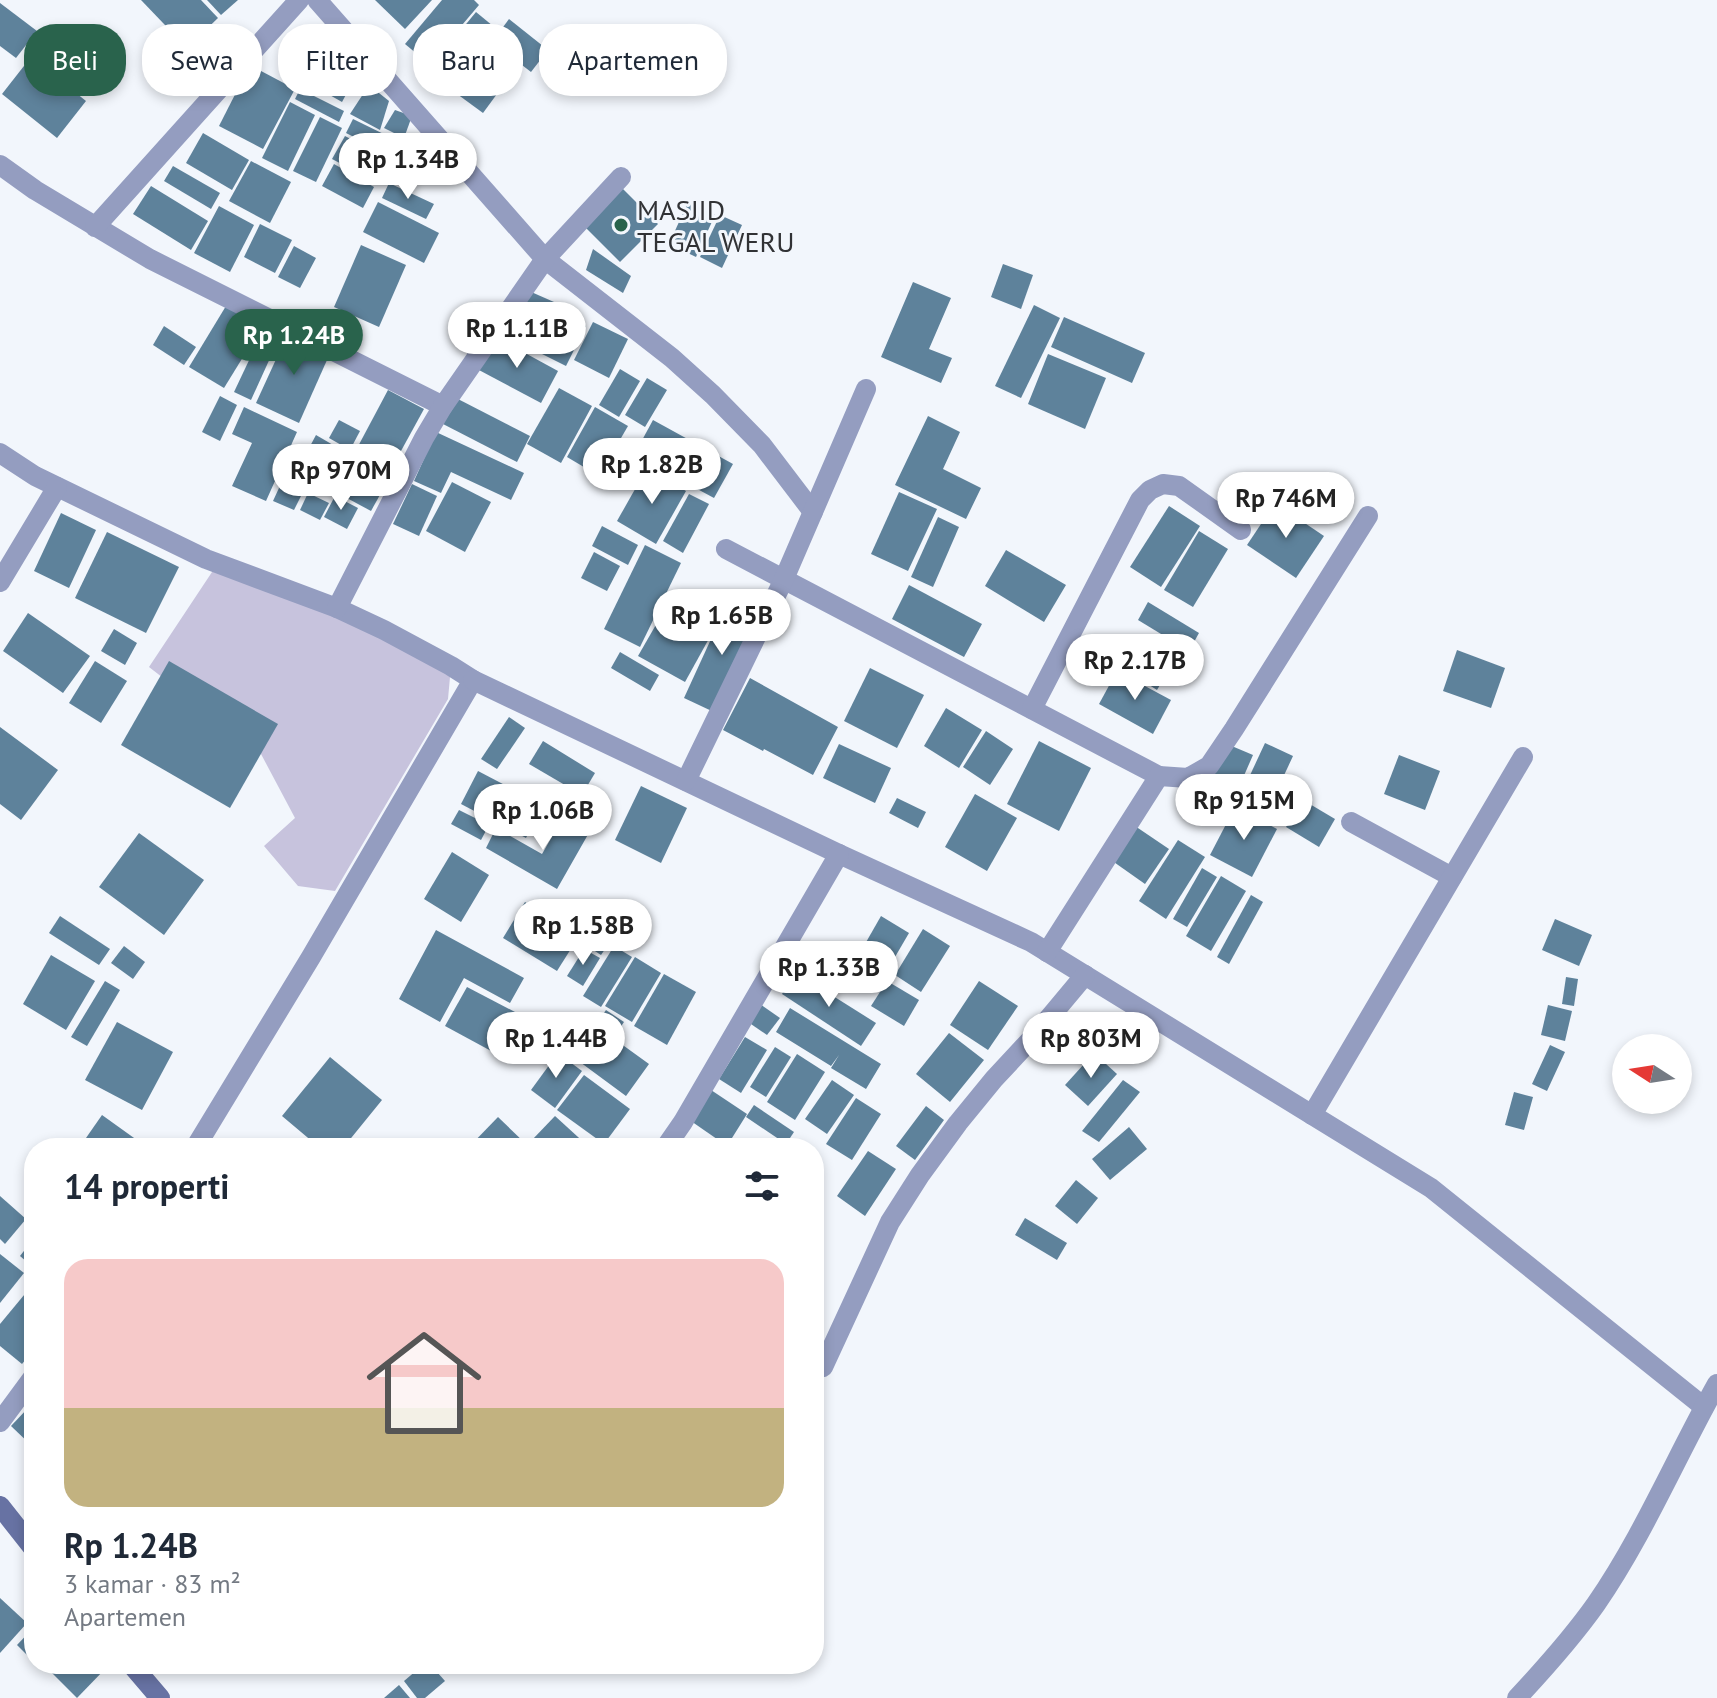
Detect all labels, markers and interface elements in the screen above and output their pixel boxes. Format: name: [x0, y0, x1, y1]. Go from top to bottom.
chip: Beli: [24, 24, 126, 96]
chip: Sewa: [142, 24, 262, 96]
chip: Filter: [278, 24, 397, 96]
chip: Baru: [413, 24, 523, 96]
chip: Apartemen: [539, 24, 727, 96]
pin: Rp 1.34B: [325, 133, 491, 201]
text: Rp 1.34B: [357, 142, 459, 175]
place label: MASJID TEGAL WERU: [637, 191, 794, 260]
marker: MASJID TEGAL WERU: [612, 216, 630, 234]
pin: Rp 1.11B: [434, 302, 600, 370]
pin: Rp 1.24B: [211, 309, 377, 377]
text: Rp 1.11B: [466, 311, 568, 344]
text: Rp 1.24B: [243, 318, 345, 351]
pin: Rp 1.82B: [569, 438, 735, 506]
pin: Rp 970M: [267, 444, 415, 512]
text: Rp 1.82B: [601, 447, 703, 480]
text: Rp 970M: [290, 453, 392, 486]
pin: Rp 746M: [1212, 472, 1360, 540]
text: Rp 746M: [1235, 481, 1337, 514]
pin: Rp 1.65B: [639, 589, 805, 657]
text: Rp 1.65B: [671, 598, 773, 631]
pin: Rp 2.17B: [1052, 634, 1218, 702]
text: Rp 2.17B: [1084, 643, 1186, 676]
pin: Rp 915M: [1170, 774, 1318, 842]
text: Rp 915M: [1193, 783, 1295, 816]
pin: Rp 1.06B: [460, 784, 626, 852]
text: Rp 1.06B: [492, 793, 594, 826]
pin: Rp 1.58B: [500, 899, 666, 967]
text: Rp 1.58B: [532, 908, 634, 941]
pin: Rp 1.33B: [746, 941, 912, 1009]
text: Rp 1.33B: [778, 950, 880, 983]
pin: Rp 1.44B: [473, 1012, 639, 1080]
pin: Rp 803M: [1017, 1012, 1165, 1080]
text: Rp 1.44B: [505, 1021, 607, 1054]
text: Rp 803M: [1040, 1021, 1142, 1054]
north arrow: [1612, 1034, 1692, 1114]
map controls: [1612, 1034, 1692, 1114]
text: 14 properti: [64, 1164, 229, 1208]
icon: filters: [740, 1164, 784, 1208]
icon: home: [352, 1311, 496, 1455]
text: Rp 1.24B: [64, 1523, 198, 1567]
text: 3 kamar · 83 m²: [64, 1567, 241, 1600]
text: Apartemen: [64, 1600, 186, 1633]

